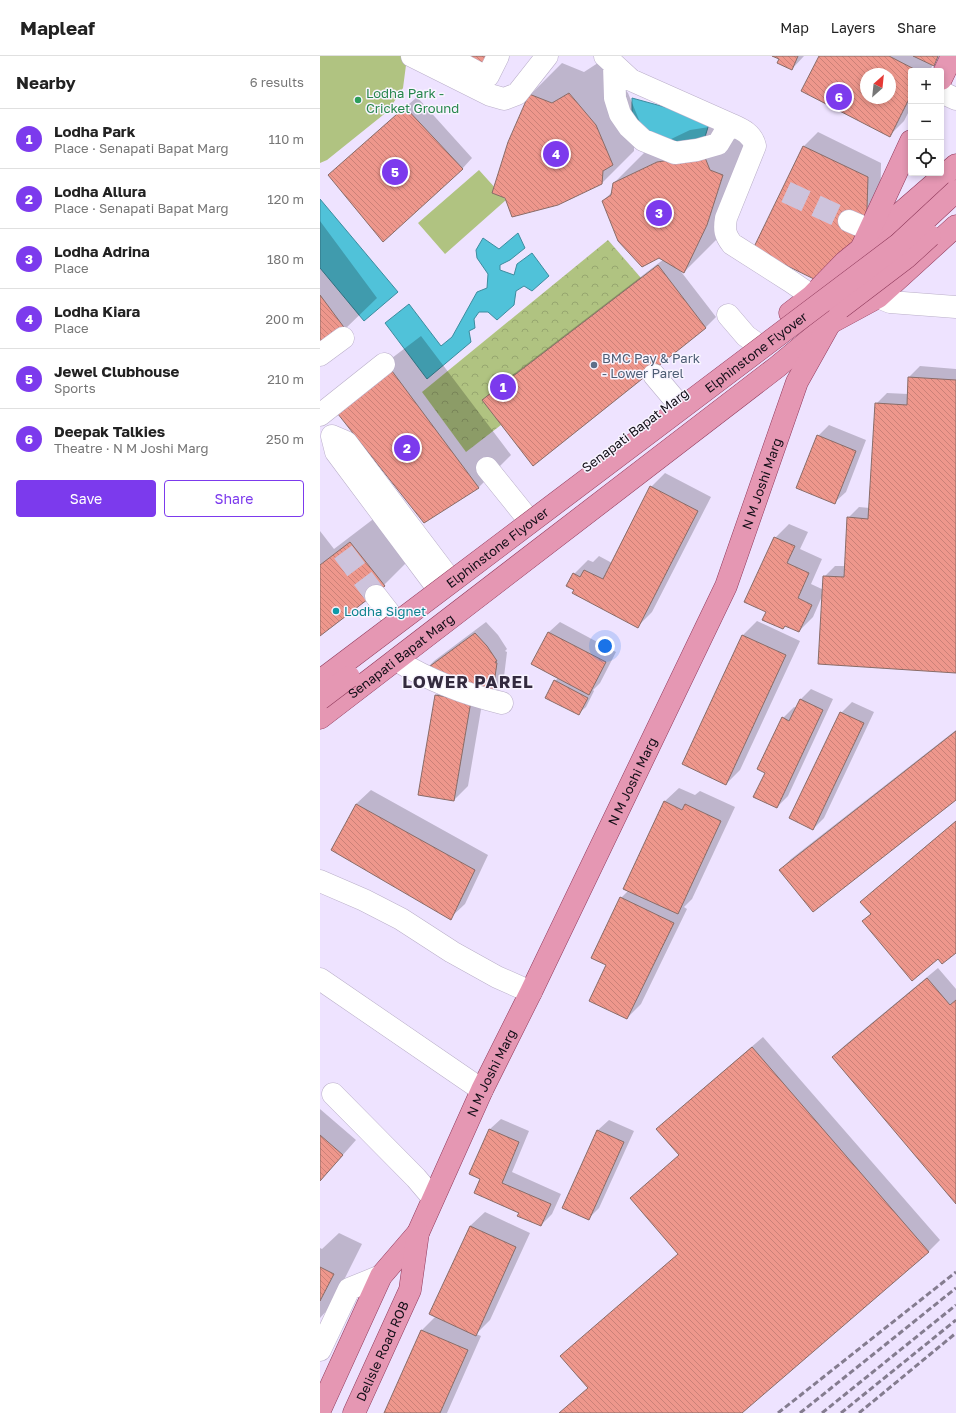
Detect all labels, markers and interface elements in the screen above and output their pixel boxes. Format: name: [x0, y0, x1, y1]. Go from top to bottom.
text: Mapleaf: [20, 16, 95, 39]
text: Map: [780, 19, 809, 36]
text: Layers: [831, 19, 875, 36]
text: Share: [897, 19, 936, 36]
north arrow: [860, 68, 896, 104]
map controls: [908, 68, 944, 176]
button: +: [908, 68, 944, 104]
text: Nearby: [16, 72, 76, 93]
text: 6 results: [250, 74, 304, 90]
pin: 6: [826, 82, 852, 112]
place label: Lodha Park - Cricket Ground: [366, 85, 459, 116]
marker: Lodha Park - Cricket Ground: [353, 95, 363, 105]
button: −: [908, 104, 944, 140]
text: Lodha Park: [54, 122, 135, 140]
text: 1: [26, 131, 32, 147]
text: 110 m: [269, 131, 304, 147]
pin: 4: [543, 139, 569, 169]
text: Place · Senapati Bapat Marg: [54, 140, 229, 156]
button: locate: [908, 140, 944, 176]
pin: 5: [382, 157, 408, 187]
text: Lodha Allura: [54, 182, 146, 200]
text: 2: [25, 191, 33, 207]
text: 120 m: [267, 191, 304, 207]
pin: 3: [646, 198, 672, 228]
text: Place · Senapati Bapat Marg: [54, 200, 229, 216]
text: Lodha Adrina: [54, 242, 150, 260]
text: 3: [25, 251, 33, 267]
text: 180 m: [267, 251, 304, 267]
text: Place: [54, 260, 89, 276]
text: Lodha Kiara: [54, 302, 140, 320]
street label: Elphinstone Flyover: [701, 308, 810, 396]
text: 4: [25, 311, 33, 327]
text: 200 m: [266, 311, 304, 327]
text: Place: [54, 320, 89, 336]
place label: BMC Pay & Park - Lower Parel: [602, 350, 701, 381]
marker: BMC Pay & Park - Lower Parel: [589, 360, 599, 370]
text: Jewel Clubhouse: [54, 362, 179, 380]
text: 5: [25, 371, 33, 387]
text: 210 m: [267, 371, 304, 387]
pin: 1: [490, 372, 516, 402]
text: Sports: [54, 380, 96, 396]
street label: Senapati Bapat Marg: [578, 385, 692, 475]
text: Deepak Talkies: [54, 422, 165, 440]
text: 6: [25, 431, 33, 447]
text: 250 m: [266, 431, 304, 447]
pin: 2: [394, 433, 420, 463]
street label: N M Joshi Marg: [738, 436, 785, 531]
text: Theatre · N M Joshi Marg: [54, 440, 209, 456]
button: Save: [16, 480, 156, 517]
button: Share: [164, 480, 304, 517]
street label: Elphinstone Flyover: [443, 503, 552, 591]
place label: Lodha Signet: [344, 603, 426, 619]
marker: Lodha Signet: [331, 606, 341, 616]
street label: Senapati Bapat Marg: [345, 610, 457, 702]
your location: [595, 636, 615, 656]
district label: LOWER PAREL: [402, 671, 534, 692]
street label: N M Joshi Marg: [604, 735, 660, 828]
street label: N M Joshi Marg: [463, 1026, 519, 1119]
street label: Delisle Road ROB: [352, 1298, 412, 1404]

